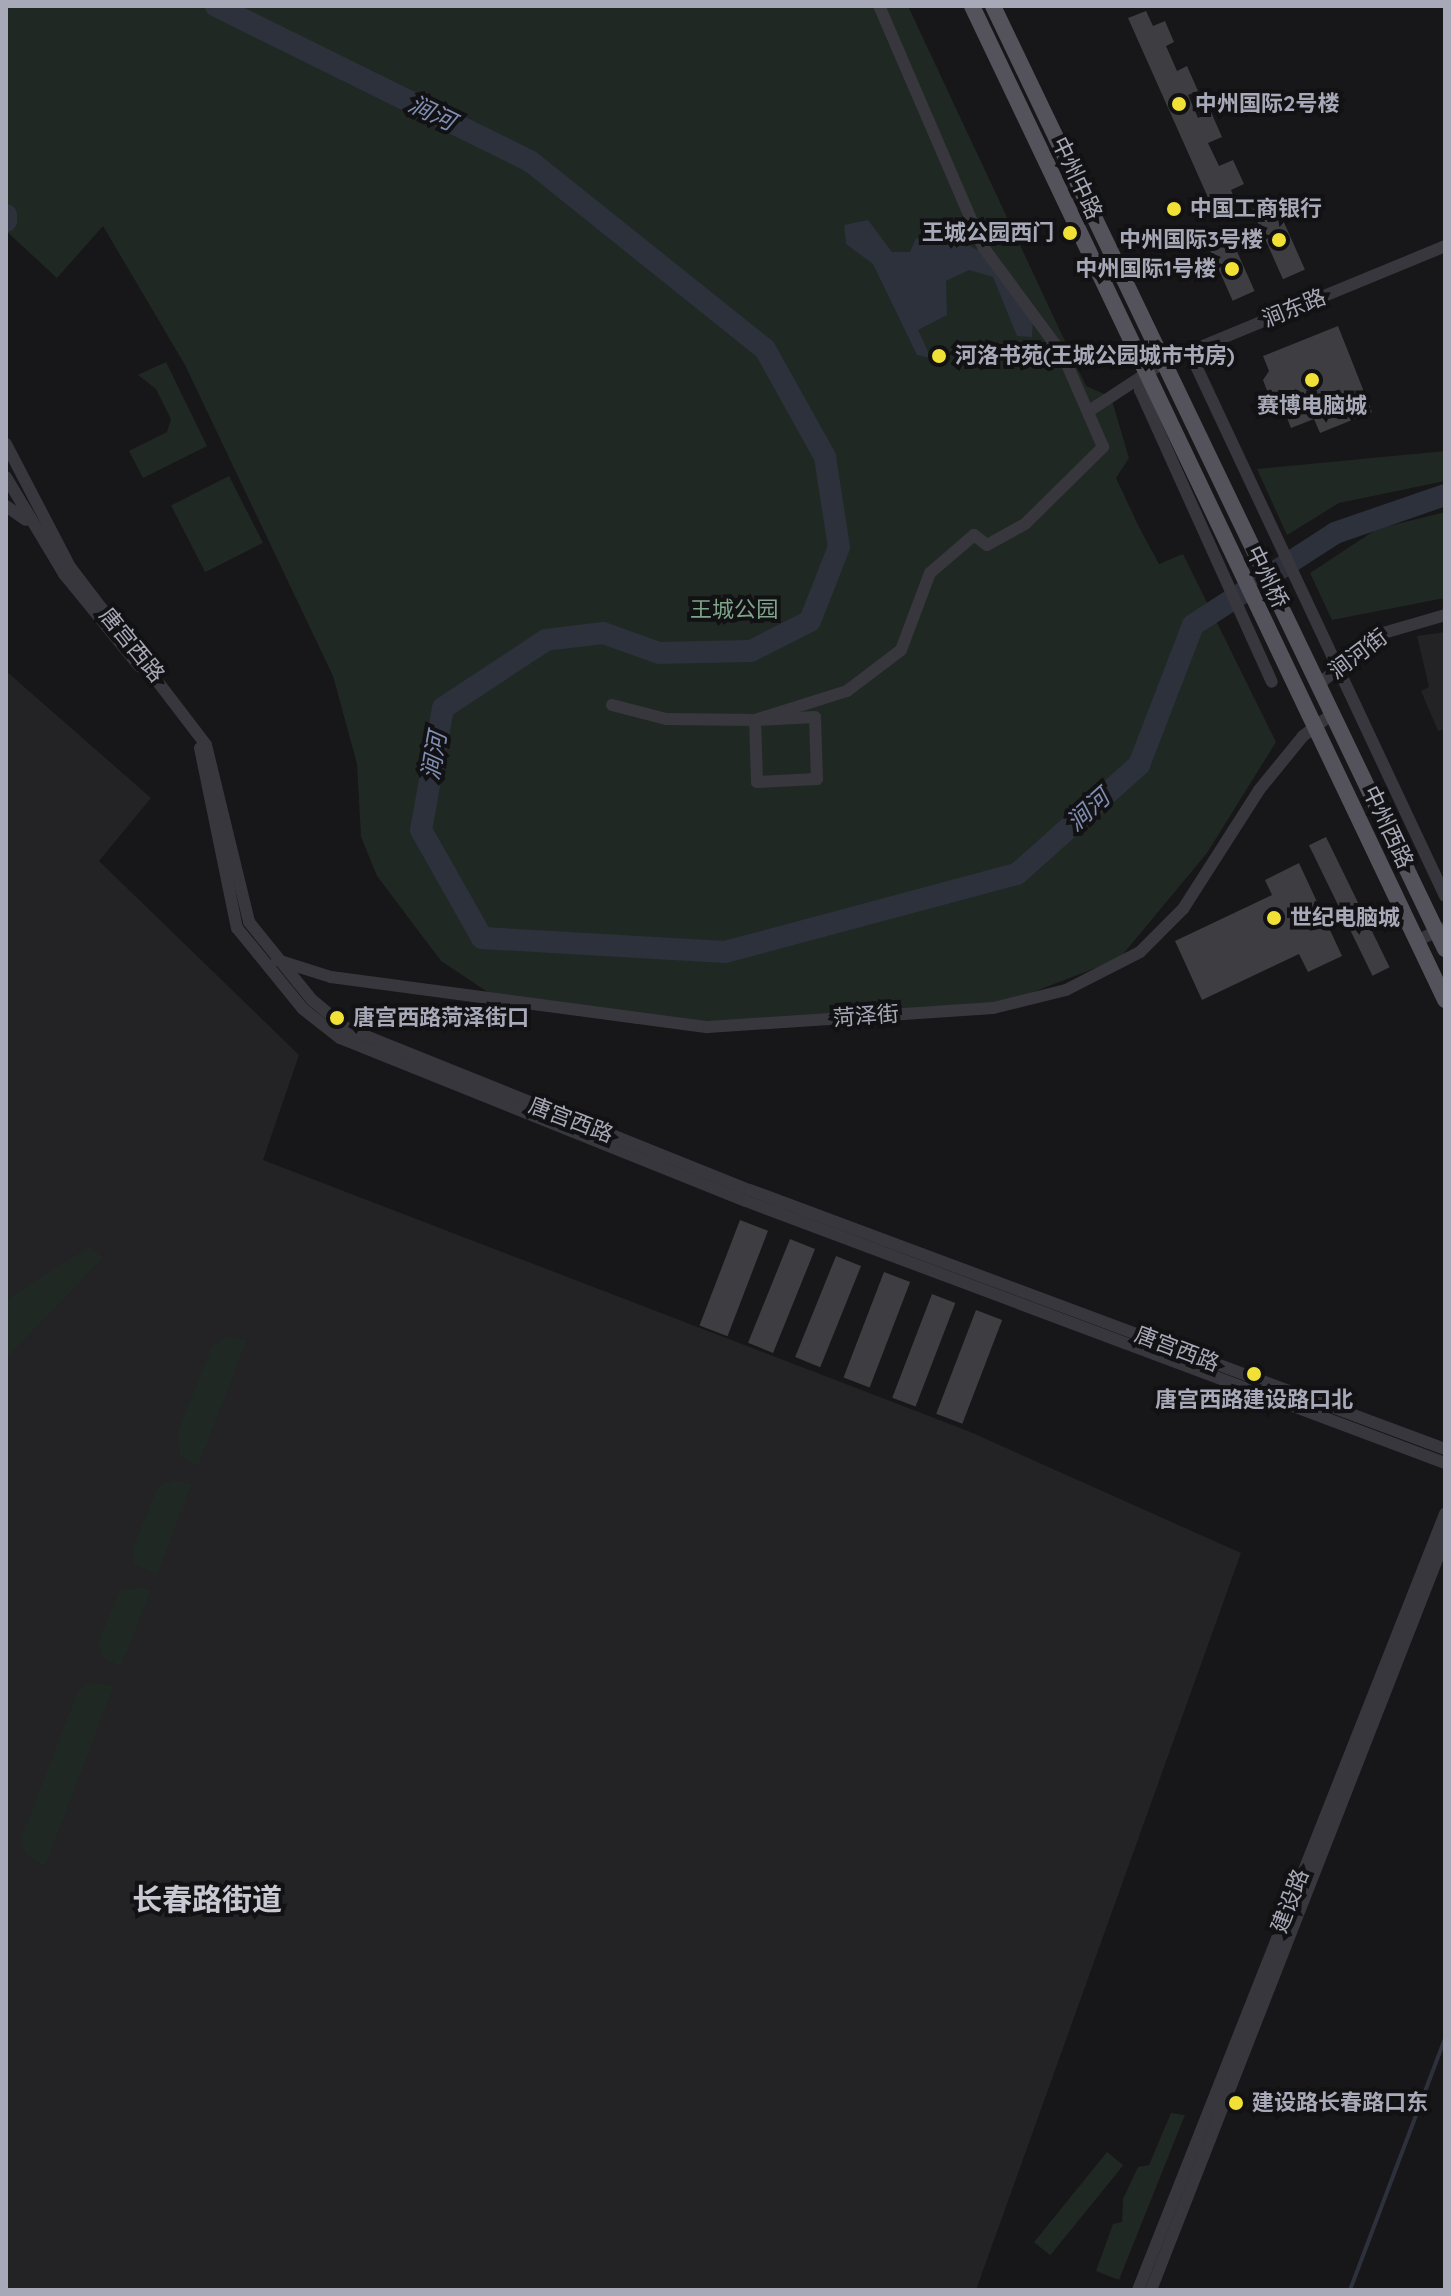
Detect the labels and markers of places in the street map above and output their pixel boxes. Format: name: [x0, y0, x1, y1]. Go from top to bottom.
place label: 中州国际2号楼: [1195, 91, 1340, 117]
marker: 中州国际2号楼: [1170, 95, 1188, 113]
place label: 中国工商银行: [1190, 196, 1322, 222]
marker: 中国工商银行: [1165, 200, 1183, 218]
place label: 王城公园西门: [922, 220, 1054, 246]
marker: 王城公园西门: [1061, 224, 1079, 242]
place label: 中州国际3号楼: [1119, 227, 1263, 253]
marker: 中州国际3号楼: [1270, 231, 1288, 249]
place label: 中州国际1号楼: [1075, 256, 1216, 282]
marker: 中州国际1号楼: [1223, 260, 1241, 278]
place label: 河洛书苑(王城公园城市书房): [955, 343, 1235, 369]
marker: 河洛书苑(王城公园城市书房): [930, 347, 948, 365]
marker: 赛博电脑城: [1303, 371, 1321, 389]
place label: 赛博电脑城: [1257, 393, 1367, 419]
place label: 世纪电脑城: [1290, 905, 1400, 931]
marker: 世纪电脑城: [1265, 909, 1283, 927]
place label: 唐宫西路菏泽街口: [353, 1005, 529, 1031]
marker: 唐宫西路菏泽街口: [328, 1009, 346, 1027]
marker: 唐宫西路建设路口北: [1245, 1365, 1263, 1383]
place label: 唐宫西路建设路口北: [1155, 1387, 1353, 1413]
place label: 建设路长春路口东: [1252, 2090, 1428, 2116]
marker: 建设路长春路口东: [1227, 2094, 1245, 2112]

